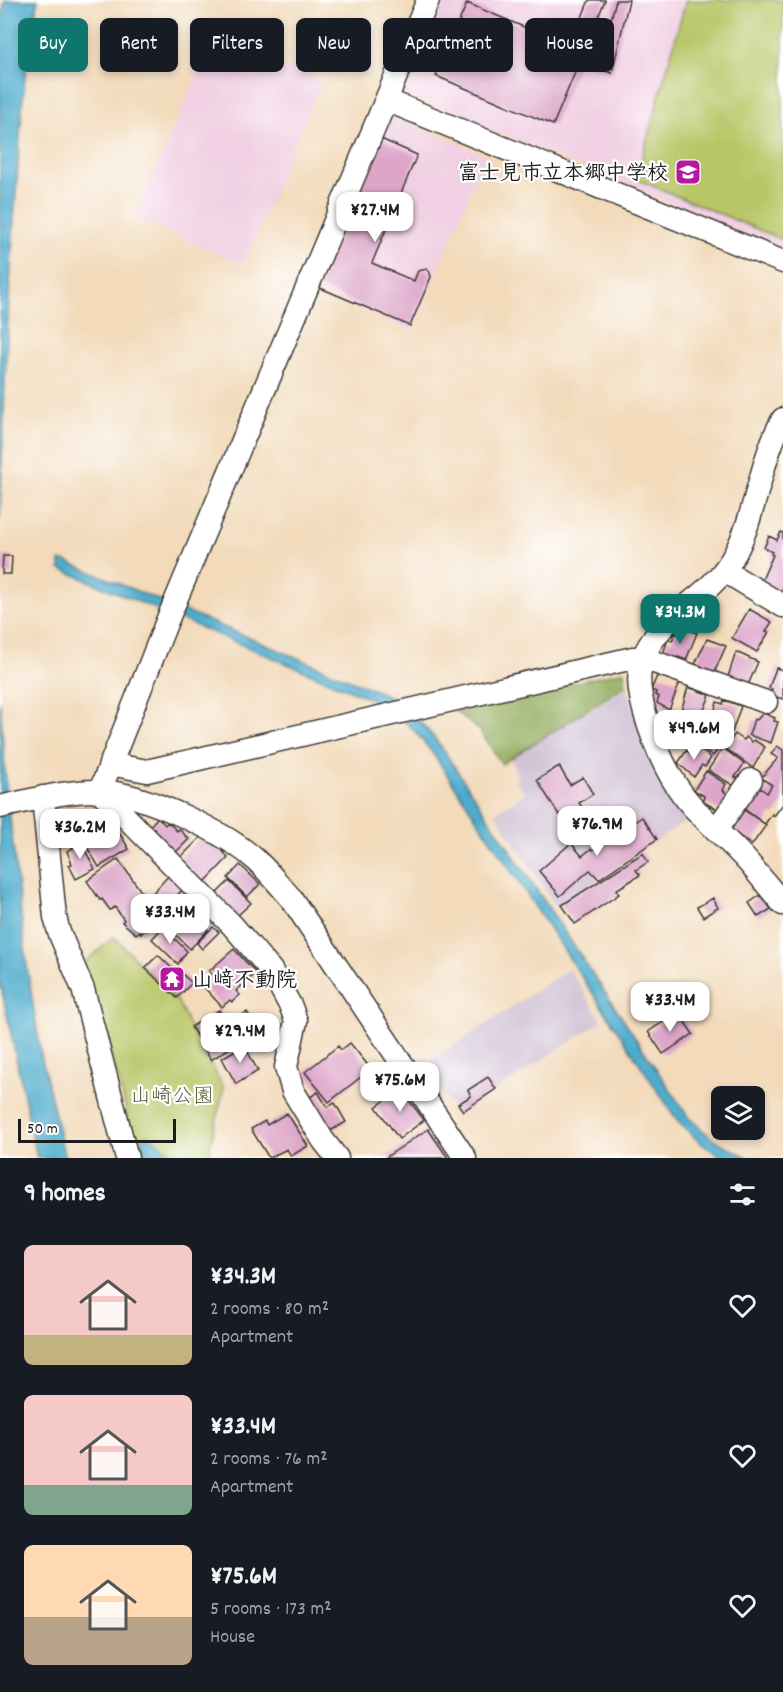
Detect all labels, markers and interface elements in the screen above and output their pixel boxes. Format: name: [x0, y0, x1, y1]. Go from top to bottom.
chip: Buy: [18, 18, 88, 72]
chip: Rent: [100, 18, 178, 72]
chip: Filters: [190, 18, 284, 72]
chip: New: [296, 18, 371, 72]
chip: Apartment: [383, 18, 513, 72]
chip: House: [525, 18, 614, 72]
school or university icon: 富士見市立本郷中学校: [673, 157, 703, 187]
place label: 富士見市立本郷中学校: [458, 160, 668, 190]
pin: ¥27.4M: [326, 192, 424, 243]
text: ¥27.4M: [350, 197, 400, 225]
pin: ¥34.3M: [631, 594, 729, 645]
text: ¥34.3M: [655, 599, 705, 627]
pin: ¥49.6M: [645, 710, 743, 761]
text: ¥49.6M: [668, 715, 720, 743]
pin: ¥76.9M: [548, 806, 646, 857]
pin: ¥36.2M: [31, 809, 129, 860]
text: ¥76.9M: [571, 811, 623, 839]
text: ¥36.2M: [54, 814, 106, 842]
pin: ¥33.4M: [121, 894, 219, 945]
text: ¥33.4M: [145, 899, 195, 927]
temple icon: 山﨑不動院: [157, 964, 187, 994]
place label: 山﨑不動院: [192, 967, 297, 997]
pin: ¥33.4M: [621, 982, 719, 1033]
text: ¥33.4M: [645, 987, 695, 1015]
pin: ¥29.4M: [191, 1013, 289, 1064]
text: ¥29.4M: [215, 1018, 265, 1046]
pin: ¥75.6M: [351, 1062, 449, 1113]
text: ¥75.6M: [374, 1067, 426, 1095]
park label: 山崎公園: [130, 1083, 214, 1113]
map controls: [711, 1086, 765, 1140]
button: layers: [711, 1086, 765, 1140]
scale bar: [18, 1116, 176, 1144]
text: 50 m: [27, 1118, 58, 1141]
text: 9 homes: [24, 1176, 106, 1213]
icon: filters: [726, 1178, 759, 1211]
text: ¥34.3M: [210, 1259, 276, 1296]
icon: home: [72, 1269, 144, 1341]
icon: heart: [726, 1289, 759, 1322]
text: 2 rooms · 80 m²: [210, 1296, 329, 1324]
text: Apartment: [210, 1324, 293, 1352]
text: ¥33.4M: [210, 1409, 276, 1446]
icon: home: [72, 1419, 144, 1491]
icon: heart: [726, 1439, 759, 1472]
text: 2 rooms · 76 m²: [210, 1446, 328, 1474]
text: Apartment: [210, 1474, 293, 1502]
text: ¥75.6M: [210, 1559, 277, 1596]
icon: home: [72, 1569, 144, 1641]
icon: heart: [726, 1589, 759, 1622]
text: 5 rooms · 173 m²: [210, 1596, 331, 1624]
text: House: [210, 1624, 255, 1652]

